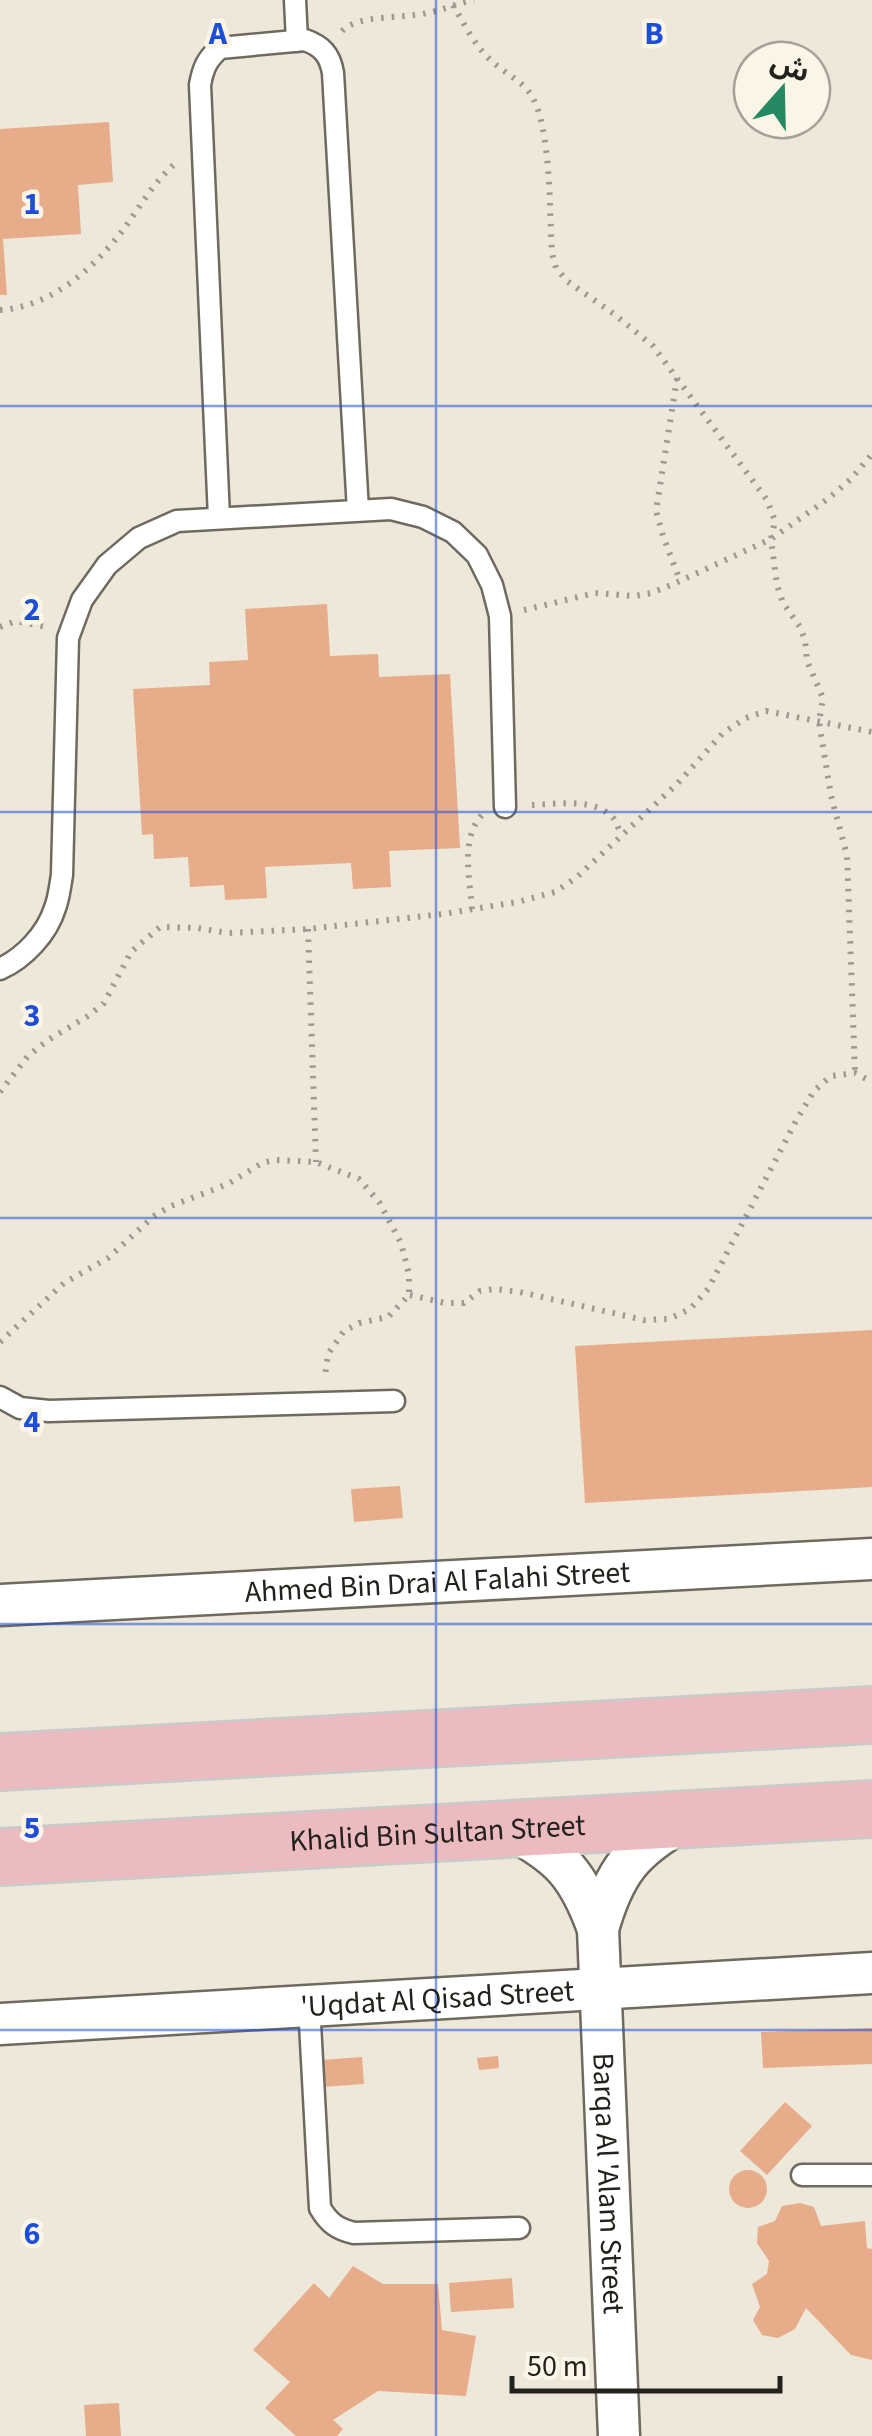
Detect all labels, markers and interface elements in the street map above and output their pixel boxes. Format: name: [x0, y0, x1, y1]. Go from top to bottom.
text: A: [208, 11, 228, 57]
text: B: [644, 11, 664, 57]
north arrow: [732, 40, 832, 140]
text: ش: [765, 42, 815, 93]
text: 1: [24, 181, 40, 227]
text: 2: [24, 587, 40, 633]
text: 3: [24, 993, 40, 1039]
text: 4: [24, 1399, 41, 1445]
street label: Ahmed Bin Drai Al Falahi Street: [244, 1551, 631, 1614]
street label: Khalid Bin Sultan Street: [288, 1804, 586, 1863]
text: 5: [24, 1805, 40, 1851]
street label: 'Uqdat Al Qisad Street: [299, 1969, 575, 2028]
street label: Barqa Al 'Alam Street: [581, 2052, 635, 2315]
text: 6: [24, 2211, 40, 2257]
scale bar: [512, 2331, 780, 2393]
text: 50 m: [527, 2345, 588, 2388]

